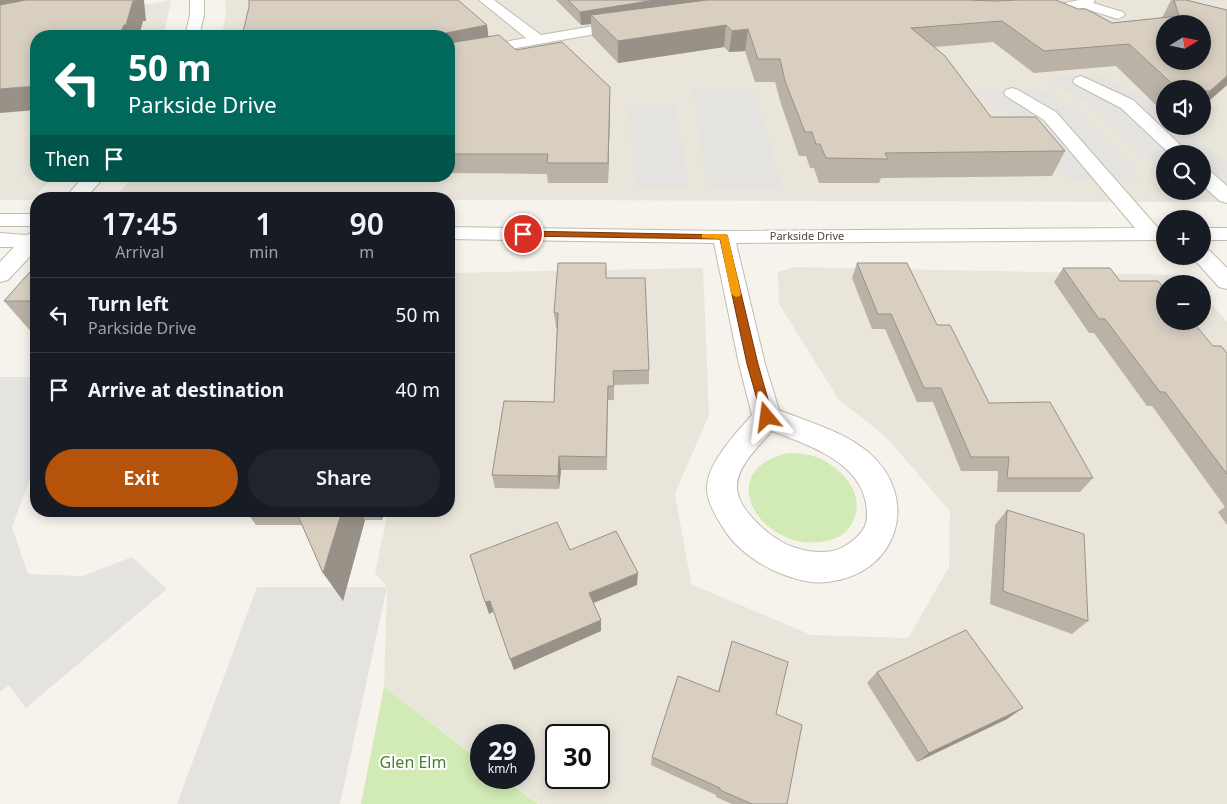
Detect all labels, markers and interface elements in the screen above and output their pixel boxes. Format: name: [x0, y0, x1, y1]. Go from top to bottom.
north arrow: [1156, 15, 1211, 70]
map controls: [1156, 15, 1211, 330]
text: 50 m: [128, 44, 211, 91]
icon: left: [45, 50, 110, 115]
button: sound: [1156, 80, 1211, 135]
text: Parkside Drive: [128, 89, 277, 119]
icon: arrive: [100, 145, 128, 173]
button: search: [1156, 145, 1211, 200]
text: Then: [45, 146, 90, 172]
text: 17:45: [101, 203, 178, 244]
text: 1: [255, 203, 272, 244]
text: 90: [349, 203, 384, 244]
button: +: [1156, 210, 1211, 265]
pin: [502, 213, 544, 255]
icon: arrive: [509, 220, 537, 248]
street label: Parkside Drive: [770, 228, 844, 243]
text: Arrival: [115, 241, 164, 263]
text: min: [249, 241, 278, 263]
text: m: [359, 241, 374, 263]
button: −: [1156, 275, 1211, 330]
text: Turn left: [88, 291, 169, 317]
icon: left: [45, 301, 73, 329]
text: 50 m: [396, 302, 440, 328]
text: Parkside Drive: [88, 317, 196, 339]
icon: arrive: [45, 376, 73, 404]
text: Arrive at destination: [88, 377, 284, 403]
text: 40 m: [396, 377, 440, 403]
position arrow: [740, 390, 792, 442]
button: Exit: [45, 449, 238, 507]
button: Share: [248, 449, 440, 507]
speed limit sign: 30: [545, 724, 610, 789]
text: 29: [488, 733, 517, 767]
park label: Glen Elm: [380, 751, 446, 773]
text: km/h: [488, 760, 517, 777]

